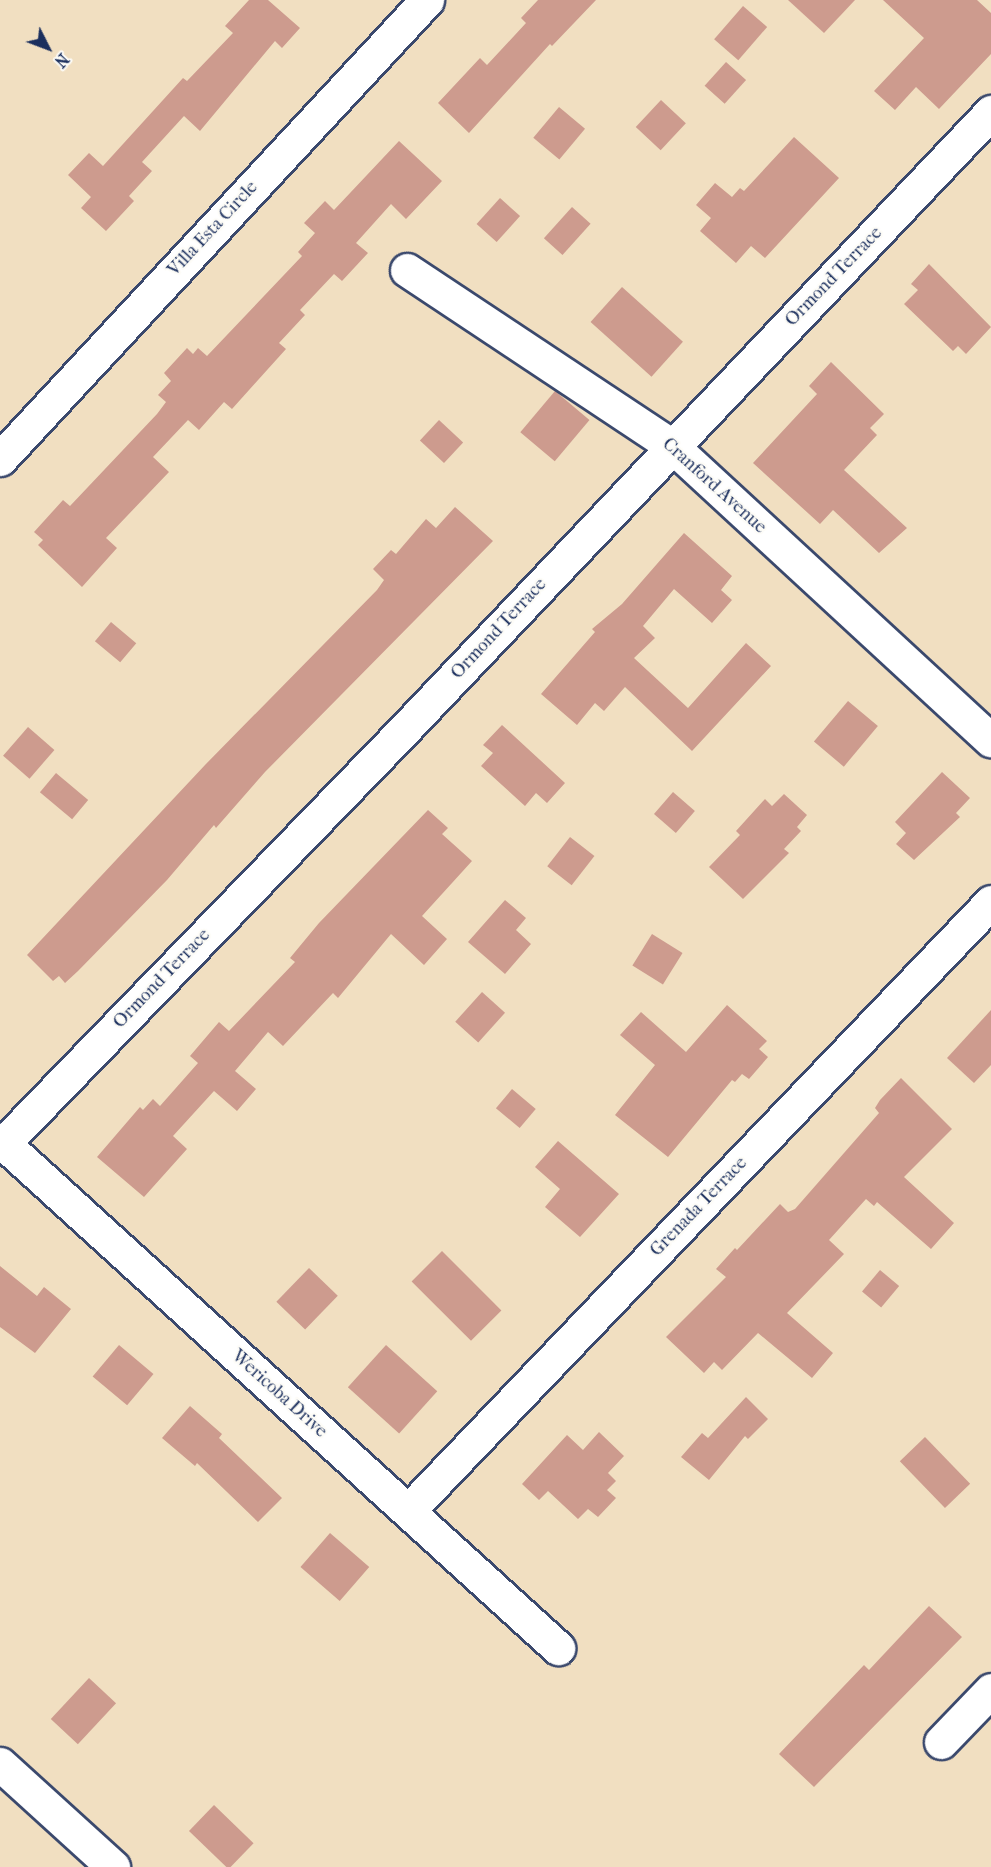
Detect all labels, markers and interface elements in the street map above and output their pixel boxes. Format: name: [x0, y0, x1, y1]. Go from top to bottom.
north arrow: [18, 18, 78, 78]
text: N: [51, 50, 73, 71]
street label: Villa Esta Circle: [164, 177, 262, 281]
street label: Ormond Terrace: [781, 223, 887, 331]
street label: Cranford Avenue: [658, 434, 770, 538]
street label: Ormond Terrace: [447, 574, 551, 684]
street label: Ormond Terrace: [109, 925, 215, 1033]
street label: Grenada Terrace: [646, 1153, 752, 1261]
street label: Wericoba Drive: [227, 1346, 331, 1442]

